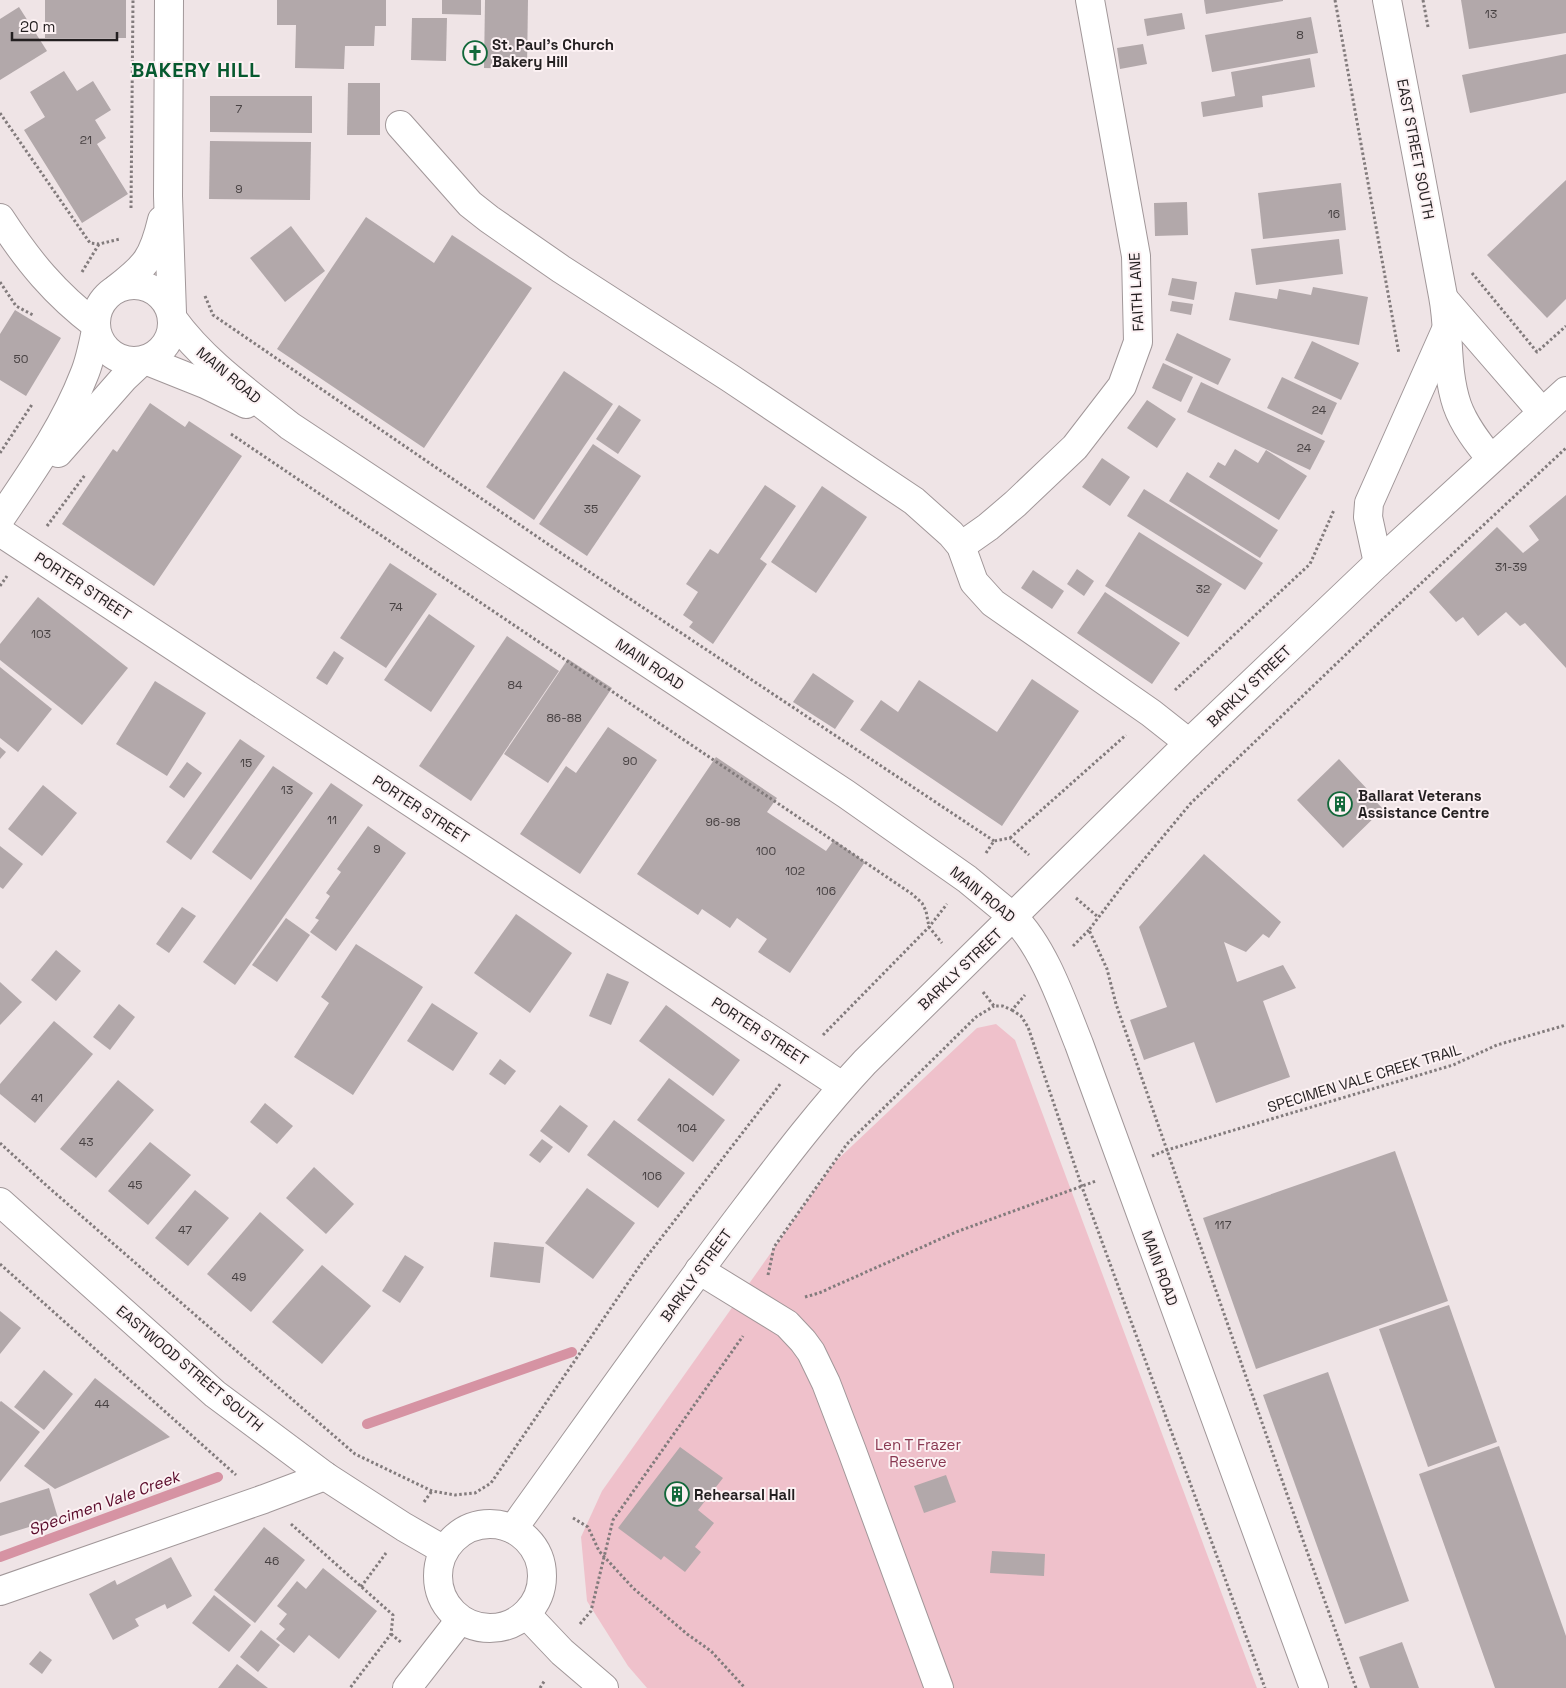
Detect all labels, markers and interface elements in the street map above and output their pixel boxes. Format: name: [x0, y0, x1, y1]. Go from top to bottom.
house number: 13: [1485, 6, 1497, 22]
scale bar: [12, 10, 118, 42]
text: 20 m: [20, 17, 55, 36]
house number: 8: [1296, 27, 1304, 43]
place label: St. Paul's Church Bakery Hill: [492, 35, 614, 71]
church icon: St. Paul's Church Bakery Hill: [462, 40, 488, 66]
district label: BAKERY HILL: [131, 57, 261, 83]
street label: EAST STREET SOUTH: [1393, 77, 1439, 221]
house number: 7: [236, 101, 243, 117]
house number: 21: [80, 132, 92, 148]
house number: 9: [235, 181, 243, 197]
house number: 16: [1328, 206, 1340, 222]
street label: FAITH LANE: [1124, 252, 1148, 332]
street label: MAIN ROAD: [193, 342, 265, 408]
house number: 50: [14, 351, 28, 367]
house number: 24: [1312, 402, 1327, 418]
house number: 24: [1297, 440, 1312, 456]
house number: 35: [584, 501, 598, 517]
street label: PORTER STREET: [31, 548, 135, 624]
house number: 31-39: [1495, 559, 1527, 575]
house number: 32: [1196, 581, 1210, 597]
house number: 74: [389, 599, 403, 615]
house number: 103: [31, 626, 51, 642]
street label: MAIN ROAD: [612, 634, 688, 694]
street label: BARKLY STREET: [1203, 641, 1295, 731]
house number: 84: [508, 677, 523, 693]
house number: 86-88: [546, 710, 582, 726]
house number: 90: [622, 753, 638, 769]
house number: 15: [240, 755, 252, 771]
street label: PORTER STREET: [369, 771, 473, 847]
house number: 13: [281, 782, 293, 798]
place label: Ballarat Veterans Assistance Centre: [1358, 786, 1490, 822]
building icon: Ballarat Veterans Assistance Centre: [1327, 791, 1353, 817]
house number: 11: [327, 812, 337, 828]
house number: 96-98: [706, 814, 740, 830]
house number: 9: [373, 841, 381, 857]
house number: 100: [756, 843, 776, 859]
street label: MAIN ROAD: [946, 862, 1020, 926]
house number: 102: [785, 863, 805, 879]
house number: 106: [816, 883, 836, 899]
street label: BARKLY STREET: [914, 924, 1006, 1014]
street label: PORTER STREET: [708, 993, 812, 1069]
street label: SPECIMEN VALE CREEK TRAIL: [1265, 1039, 1463, 1117]
house number: 41: [31, 1090, 43, 1106]
house number: 104: [677, 1120, 698, 1136]
house number: 43: [79, 1134, 93, 1150]
house number: 106: [642, 1168, 662, 1184]
house number: 45: [128, 1177, 142, 1193]
house number: 117: [1215, 1217, 1232, 1233]
house number: 47: [178, 1222, 192, 1238]
street label: BARKLY STREET: [656, 1225, 736, 1325]
street label: MAIN ROAD: [1138, 1228, 1182, 1308]
house number: 49: [232, 1269, 246, 1285]
street label: EASTWOOD STREET SOUTH: [113, 1301, 267, 1435]
house number: 44: [94, 1396, 110, 1412]
park label: Len T Frazer Reserve: [875, 1435, 961, 1471]
water label: Specimen Vale Creek: [25, 1465, 185, 1540]
building icon: Rehearsal Hall: [664, 1481, 690, 1507]
place label: Rehearsal Hall: [694, 1485, 795, 1504]
house number: 46: [265, 1553, 279, 1569]

